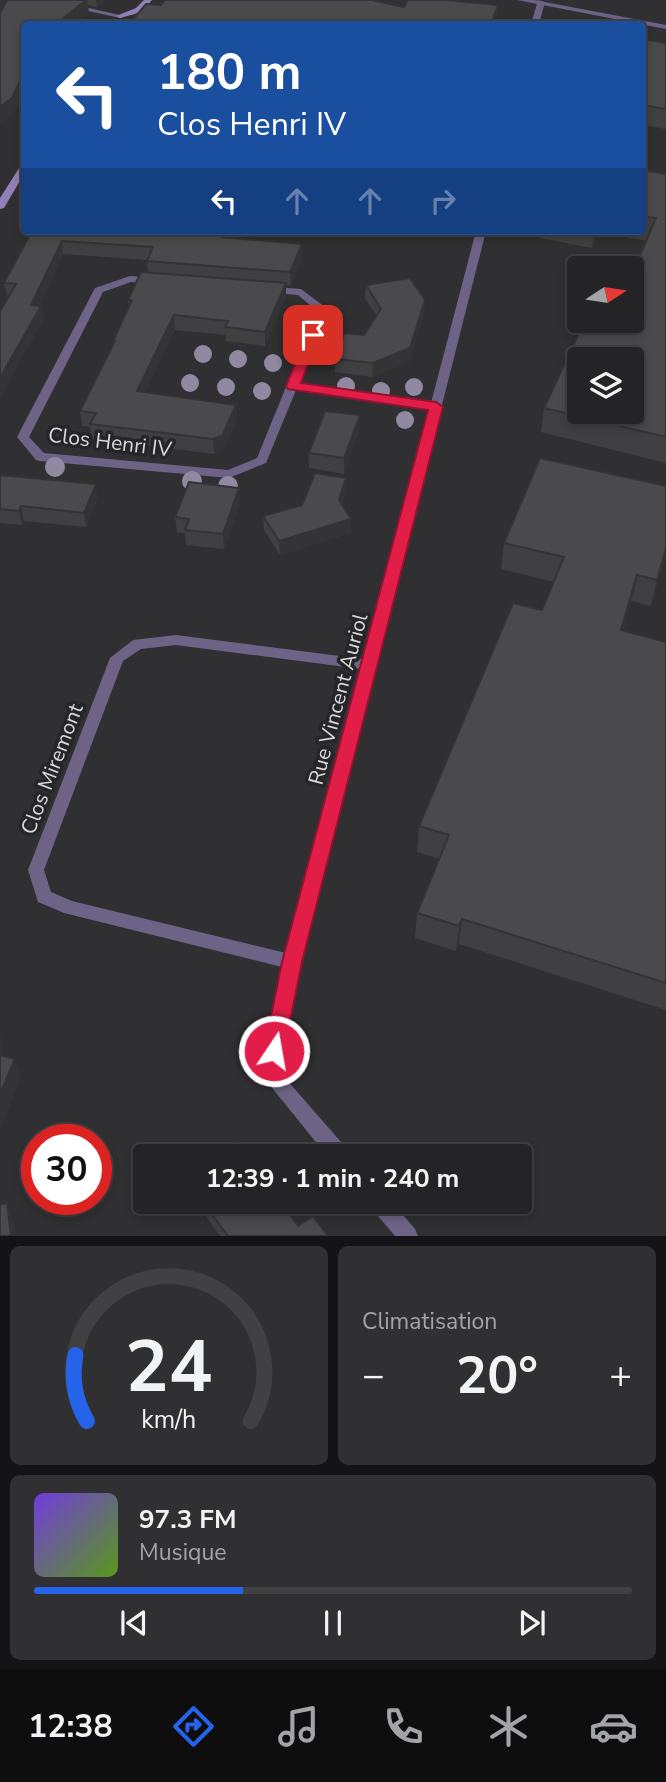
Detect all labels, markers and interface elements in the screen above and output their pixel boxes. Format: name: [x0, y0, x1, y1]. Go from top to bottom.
text: 180 m: [157, 39, 301, 106]
icon: left: [42, 49, 133, 140]
text: Clos Henri IV: [157, 103, 346, 146]
icon: left: [205, 182, 243, 220]
icon: ahead: [278, 182, 316, 220]
icon: ahead: [351, 182, 389, 220]
icon: right: [424, 182, 462, 220]
north arrow: [567, 256, 644, 332]
map controls: [567, 256, 644, 424]
pin: [283, 305, 343, 365]
icon: arrive: [294, 316, 332, 354]
button: layers: [567, 347, 644, 424]
street label: Clos Henri IV: [47, 421, 174, 464]
street label: Rue Vincent Auriol: [302, 609, 375, 788]
street label: Clos Miremont: [14, 699, 90, 838]
position arrow: [237, 1014, 311, 1088]
speed limit sign: 30: [21, 1124, 112, 1215]
text: 12:39 · 1 min · 240 m: [206, 1161, 459, 1196]
text: Climatisation: [362, 1306, 497, 1337]
text: 24: [125, 1318, 213, 1418]
text: 20°: [456, 1340, 538, 1411]
text: −: [362, 1350, 385, 1401]
text: +: [609, 1350, 632, 1401]
text: km/h: [141, 1403, 197, 1437]
text: 97.3 FM: [139, 1502, 236, 1537]
text: Musique: [139, 1537, 227, 1568]
icon: previous: [115, 1604, 153, 1642]
icon: pause: [314, 1604, 352, 1642]
icon: next: [513, 1604, 551, 1642]
icon: directions: [169, 1702, 218, 1751]
icon: music: [274, 1702, 323, 1751]
icon: phone: [379, 1702, 428, 1751]
icon: climate: [484, 1702, 533, 1751]
icon: car: [589, 1702, 638, 1751]
text: 12:38: [28, 1705, 113, 1748]

